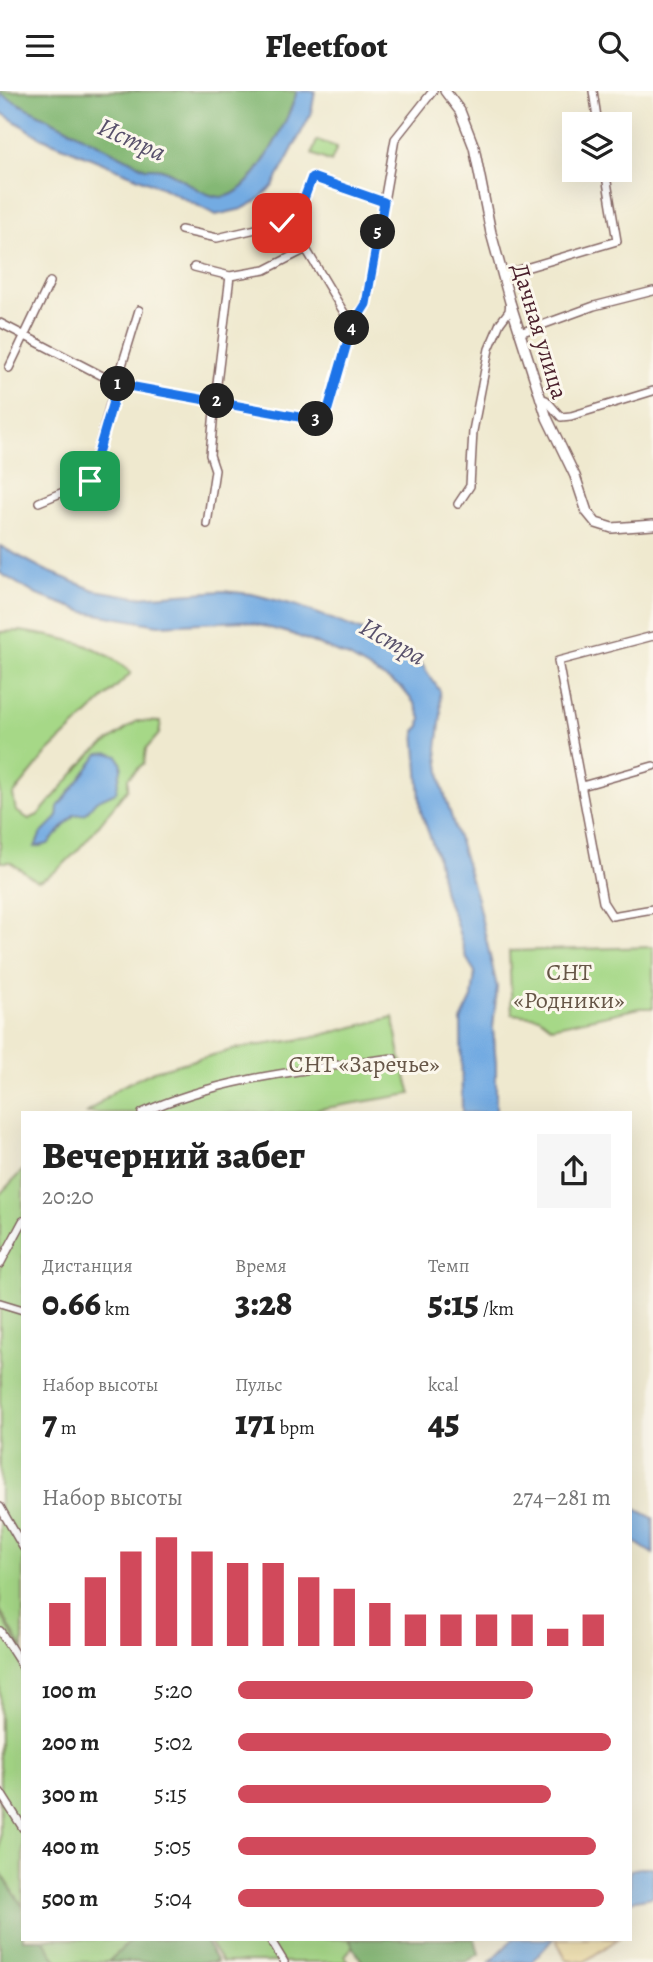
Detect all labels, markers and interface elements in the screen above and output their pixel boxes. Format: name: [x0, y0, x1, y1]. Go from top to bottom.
text: Fleetfoot: [265, 24, 388, 68]
icon: menu: [21, 27, 59, 65]
icon: search: [594, 27, 632, 65]
water label: Истра: [92, 109, 171, 170]
map controls: [562, 112, 632, 182]
button: layers: [562, 112, 632, 182]
pin: [252, 193, 312, 253]
icon: check: [263, 204, 301, 242]
pin: 5: [360, 215, 396, 249]
text: 5: [373, 218, 382, 244]
street label: Дачная улица: [504, 259, 576, 403]
pin: 4: [334, 310, 370, 345]
text: 4: [347, 314, 356, 340]
pin: 1: [100, 367, 136, 401]
text: 1: [114, 370, 121, 396]
pin: 2: [200, 383, 234, 419]
text: 2: [212, 387, 221, 413]
pin: 3: [298, 401, 334, 437]
text: 3: [311, 405, 320, 431]
pin: [60, 451, 120, 511]
icon: arrive: [71, 462, 109, 500]
water label: Истра: [353, 609, 432, 674]
park label: СНТ «Родники»: [513, 956, 625, 1016]
park label: СНТ «Заречье»: [288, 1048, 440, 1080]
text: Вечерний забег: [42, 1129, 305, 1181]
button: share: [537, 1134, 611, 1208]
text: 20:20: [42, 1181, 94, 1212]
text: Дистанция: [42, 1253, 133, 1279]
text: Время: [235, 1253, 287, 1279]
text: Темп: [428, 1253, 469, 1279]
text: 0.66: [42, 1279, 101, 1327]
text: 3:28: [235, 1279, 292, 1327]
text: 5:15: [428, 1279, 479, 1327]
text: km: [101, 1296, 130, 1322]
text: /km: [479, 1296, 514, 1322]
text: Набор высоты: [42, 1372, 158, 1398]
text: Пульс: [235, 1372, 283, 1398]
text: kcal: [428, 1372, 458, 1398]
text: 7: [42, 1398, 57, 1446]
text: 171: [235, 1398, 276, 1446]
text: 45: [428, 1398, 460, 1446]
text: m: [57, 1415, 77, 1441]
text: bpm: [276, 1415, 315, 1441]
text: Набор высоты: [42, 1482, 183, 1513]
text: 274–281 m: [512, 1482, 611, 1513]
text: 100 m: [42, 1675, 97, 1706]
text: 5:20: [154, 1675, 193, 1706]
text: 200 m: [42, 1727, 100, 1758]
text: 5:02: [154, 1727, 193, 1758]
text: 300 m: [42, 1779, 98, 1810]
text: 5:15: [154, 1779, 187, 1810]
text: 400 m: [42, 1831, 99, 1862]
text: 5:05: [154, 1831, 192, 1862]
text: 500 m: [42, 1883, 98, 1914]
text: 5:04: [154, 1883, 192, 1914]

